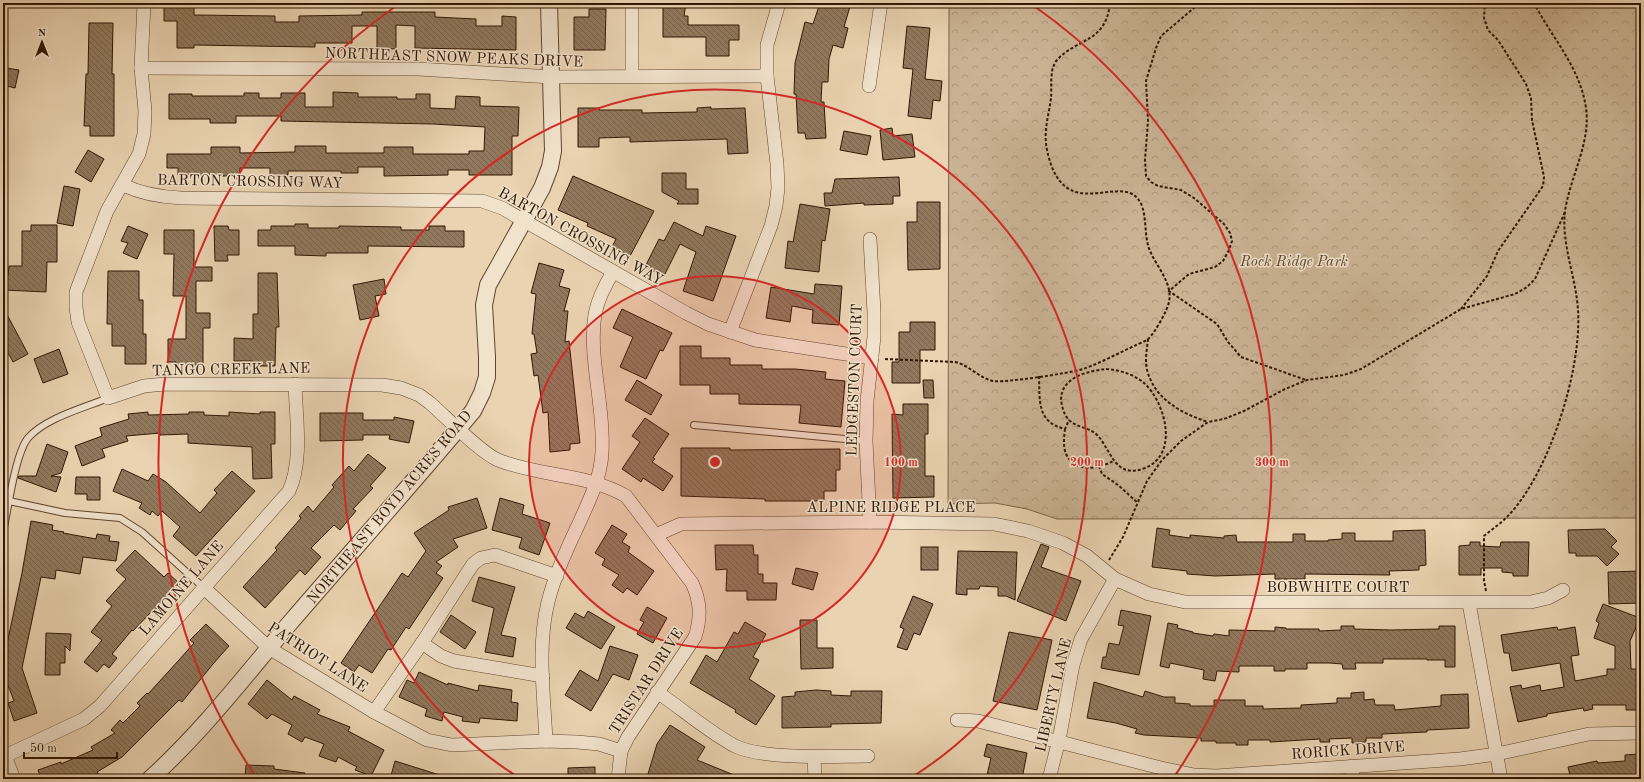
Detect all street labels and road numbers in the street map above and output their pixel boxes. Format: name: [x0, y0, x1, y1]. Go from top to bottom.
street label: NORTHEAST SNOW PEAKS DRIVE: [324, 46, 584, 71]
street label: BARTON CROSSING WAY: [157, 173, 343, 192]
street label: BARTON CROSSING WAY: [495, 186, 665, 289]
street label: LEDGESTON COURT: [845, 303, 866, 457]
street label: TANGO CREEK LANE: [152, 362, 310, 379]
street label: NORTHEAST BOYD ACRES ROAD: [305, 409, 475, 607]
street label: ALPINE RIDGE PLACE: [807, 501, 975, 516]
street label: LAMOINE LANE: [137, 539, 227, 639]
street label: BOBWHITE COURT: [1266, 581, 1410, 596]
street label: PATRIOT LANE: [265, 621, 370, 696]
street label: TRISTAR DRIVE: [608, 626, 687, 737]
street label: LIBERTY LANE: [1034, 637, 1075, 754]
street label: RORICK DRIVE: [1291, 740, 1405, 763]

